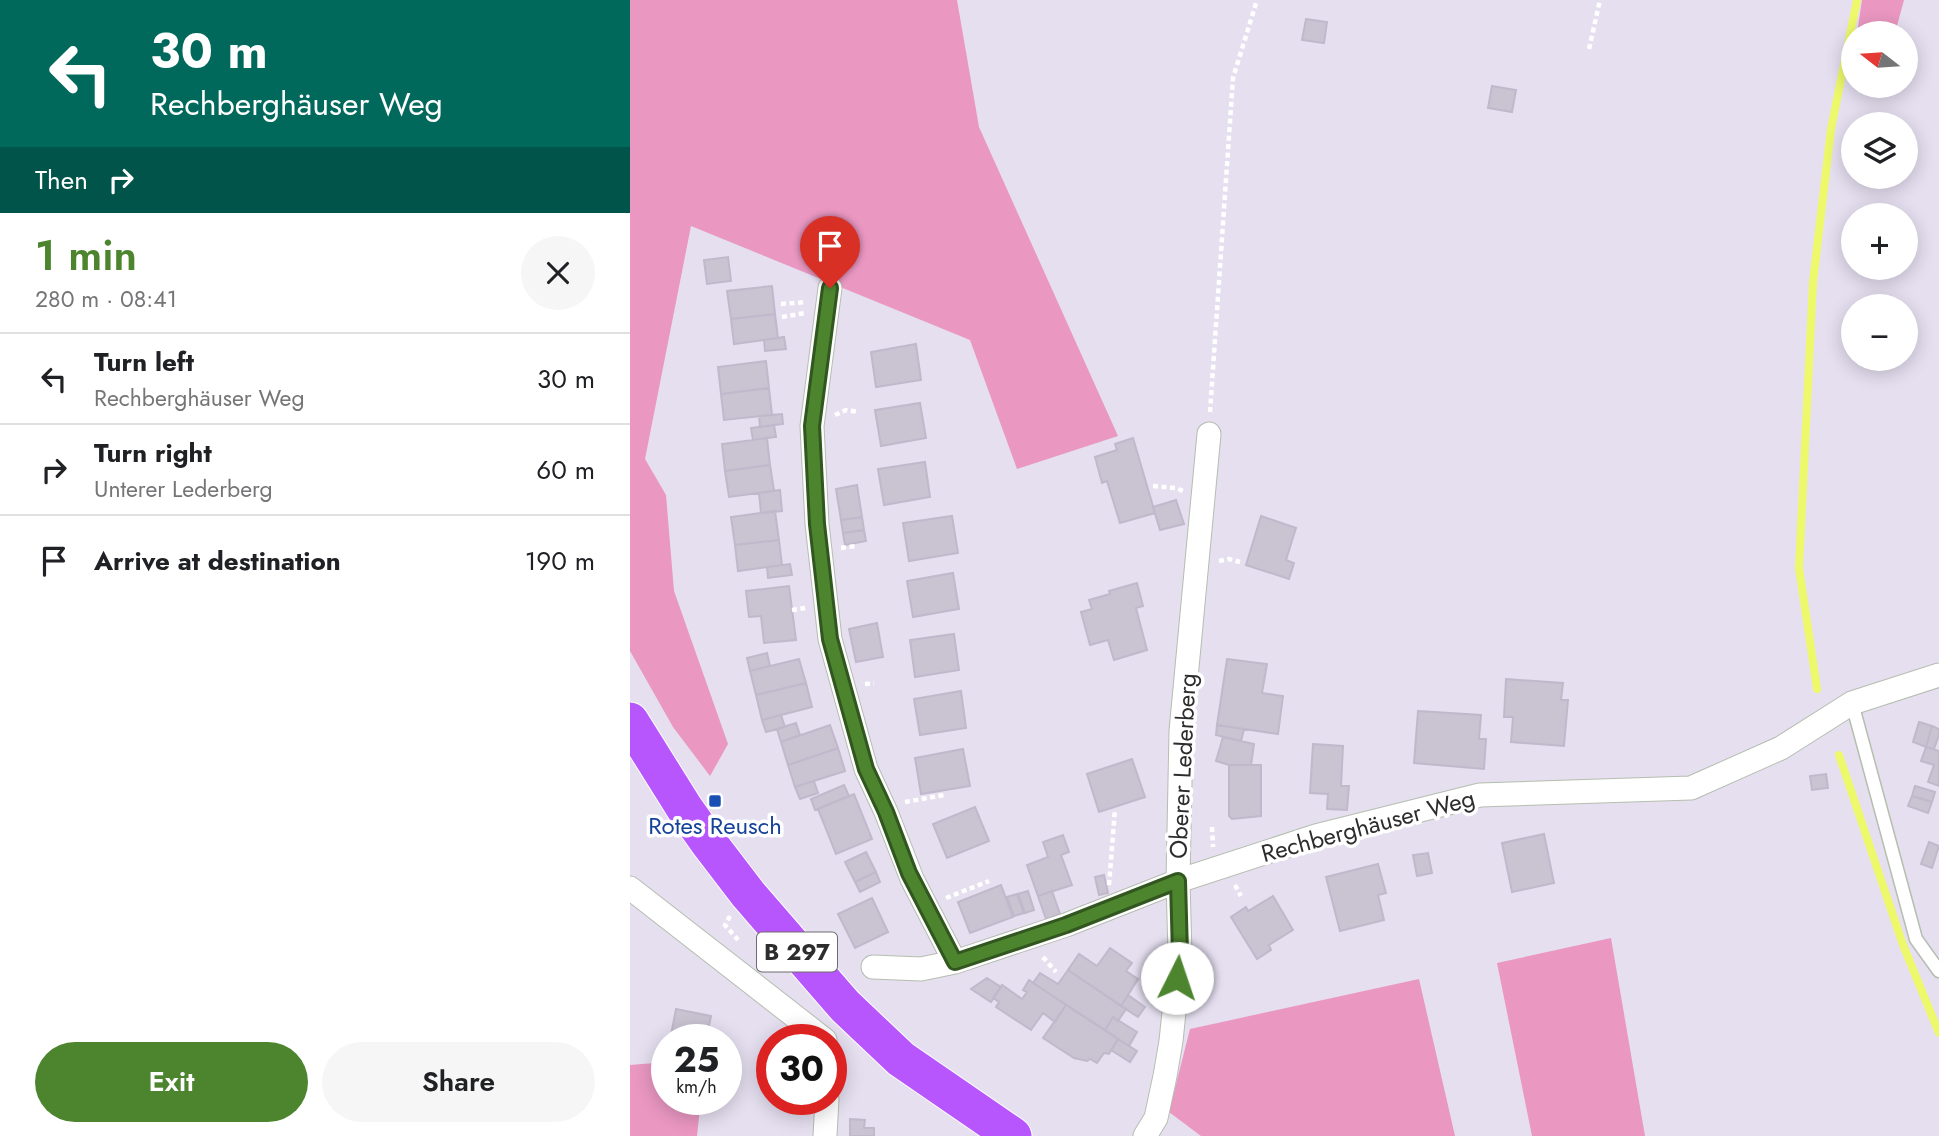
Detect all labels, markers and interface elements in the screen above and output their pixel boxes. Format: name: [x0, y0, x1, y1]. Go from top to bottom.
text: 30 m: [150, 16, 268, 86]
north arrow: [1841, 21, 1918, 98]
map controls: [1841, 21, 1918, 371]
icon: left: [35, 28, 126, 119]
text: Rechberghäuser Weg: [150, 81, 443, 127]
button: layers: [1841, 112, 1918, 189]
text: Then: [35, 161, 88, 199]
icon: right: [102, 161, 140, 199]
button: +: [1841, 203, 1918, 280]
pin: [800, 216, 860, 288]
text: 1 min: [35, 225, 137, 286]
icon: arrive: [811, 227, 849, 265]
button: close: [521, 236, 595, 310]
text: 280 m · 08:41: [35, 282, 177, 316]
button: −: [1841, 294, 1918, 371]
text: Turn left: [94, 343, 194, 381]
icon: left: [35, 360, 73, 398]
text: 30 m: [537, 360, 595, 398]
text: Rechberghäuser Weg: [94, 381, 305, 415]
text: Turn right: [94, 434, 212, 472]
icon: right: [35, 451, 73, 489]
text: 60 m: [536, 451, 595, 489]
text: Unterer Lederberg: [94, 472, 273, 506]
icon: arrive: [35, 542, 73, 580]
text: Arrive at destination: [94, 542, 341, 580]
text: 190 m: [525, 542, 595, 580]
street label: Oberer Lederberg: [1160, 672, 1205, 860]
street label: Rechberghäuser Weg: [1257, 780, 1478, 871]
marker: Rotes Reusch: [707, 793, 723, 809]
place label: Rotes Reusch: [648, 808, 782, 843]
road number: B 297: [757, 932, 837, 972]
position arrow: [1140, 941, 1214, 1015]
speed limit sign: 30: [756, 1024, 847, 1115]
text: 25: [674, 1035, 719, 1085]
button: Exit: [35, 1042, 308, 1122]
button: Share: [322, 1042, 595, 1122]
text: km/h: [676, 1074, 717, 1100]

